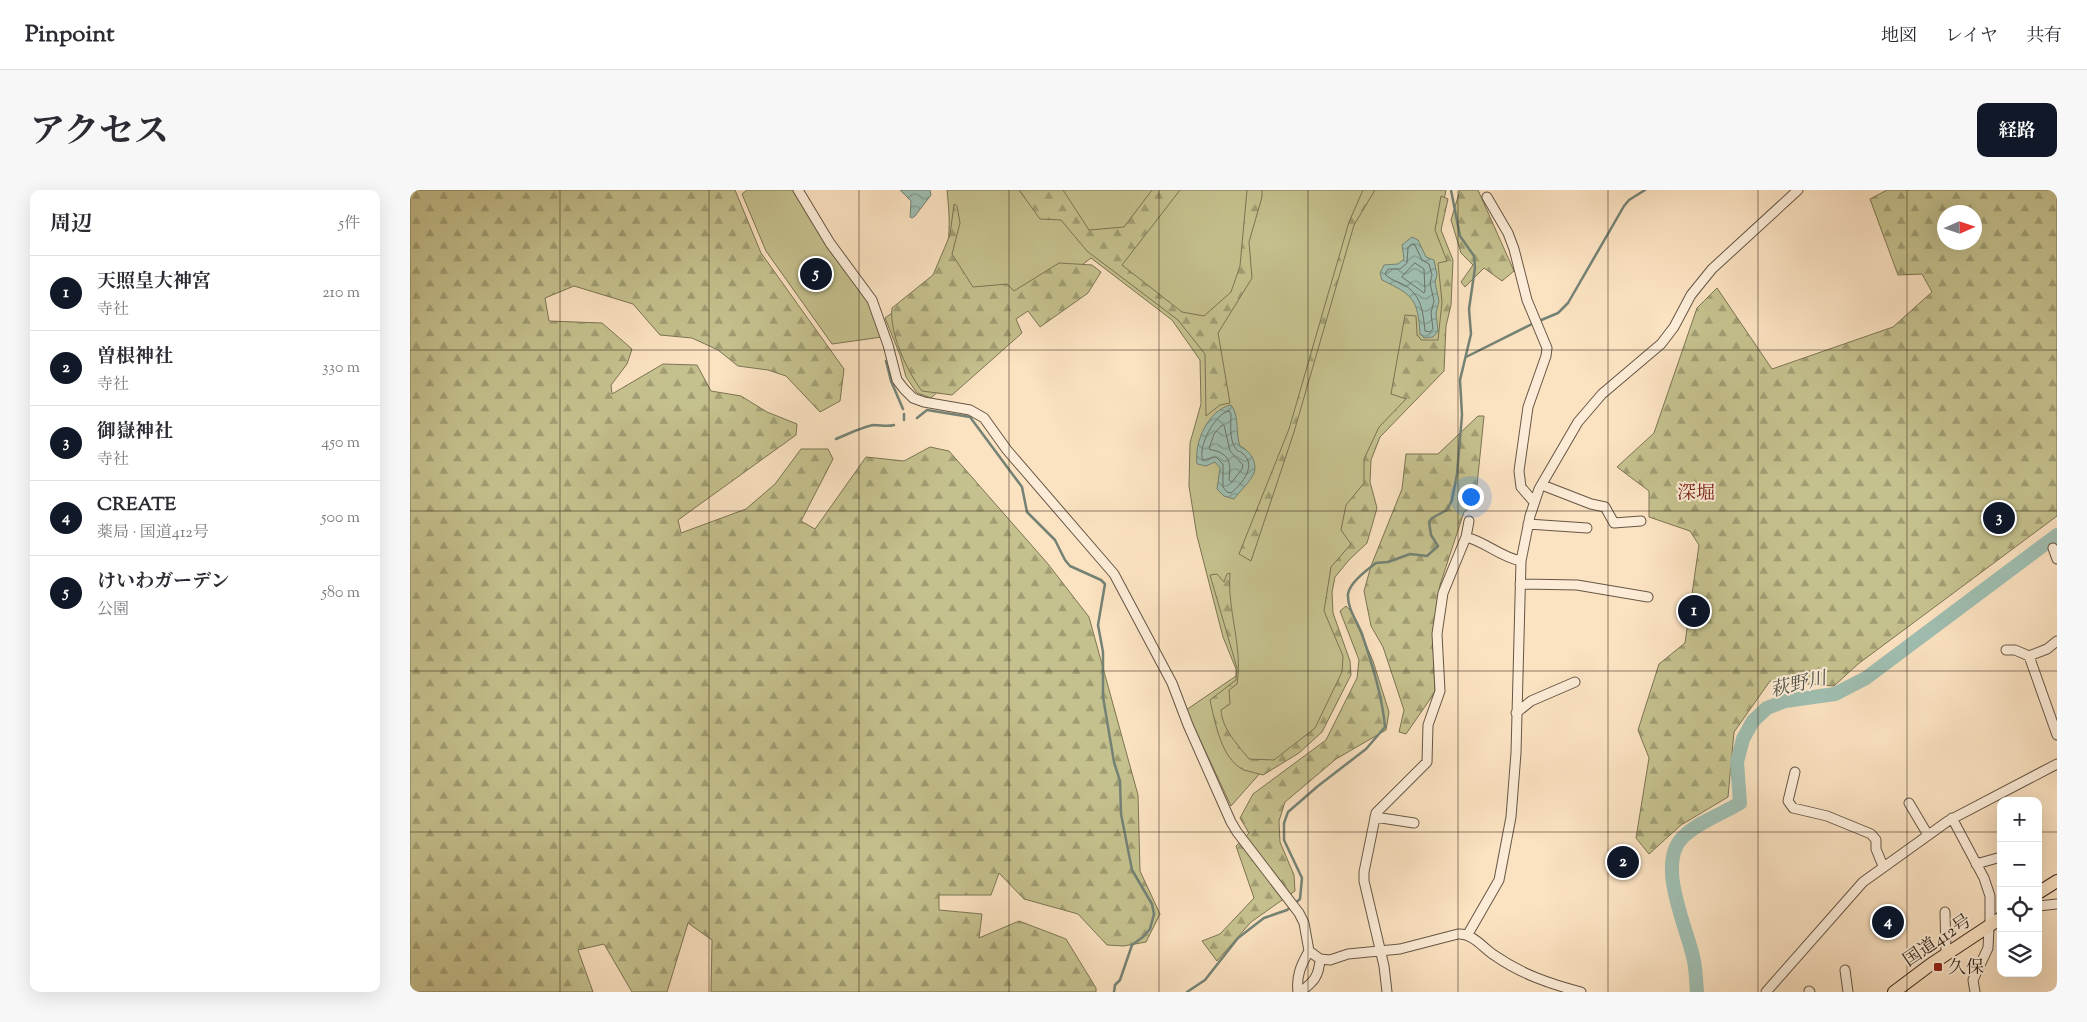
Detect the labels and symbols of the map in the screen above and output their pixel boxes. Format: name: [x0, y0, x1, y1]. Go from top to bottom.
north arrow: [1937, 205, 1982, 250]
pin: 5: [800, 255, 832, 293]
district label: 深堀: [1677, 481, 1715, 508]
your location: [1458, 484, 1484, 510]
pin: 3: [1983, 499, 2015, 537]
pin: 1: [1678, 592, 1710, 630]
water label: 萩野川: [1768, 665, 1831, 705]
pin: 2: [1607, 843, 1639, 881]
pin: 4: [1872, 903, 1904, 941]
street label: 国道412号: [1899, 909, 1978, 974]
place label: 久保: [1948, 956, 1984, 982]
marker: 久保: [1932, 961, 1944, 973]

